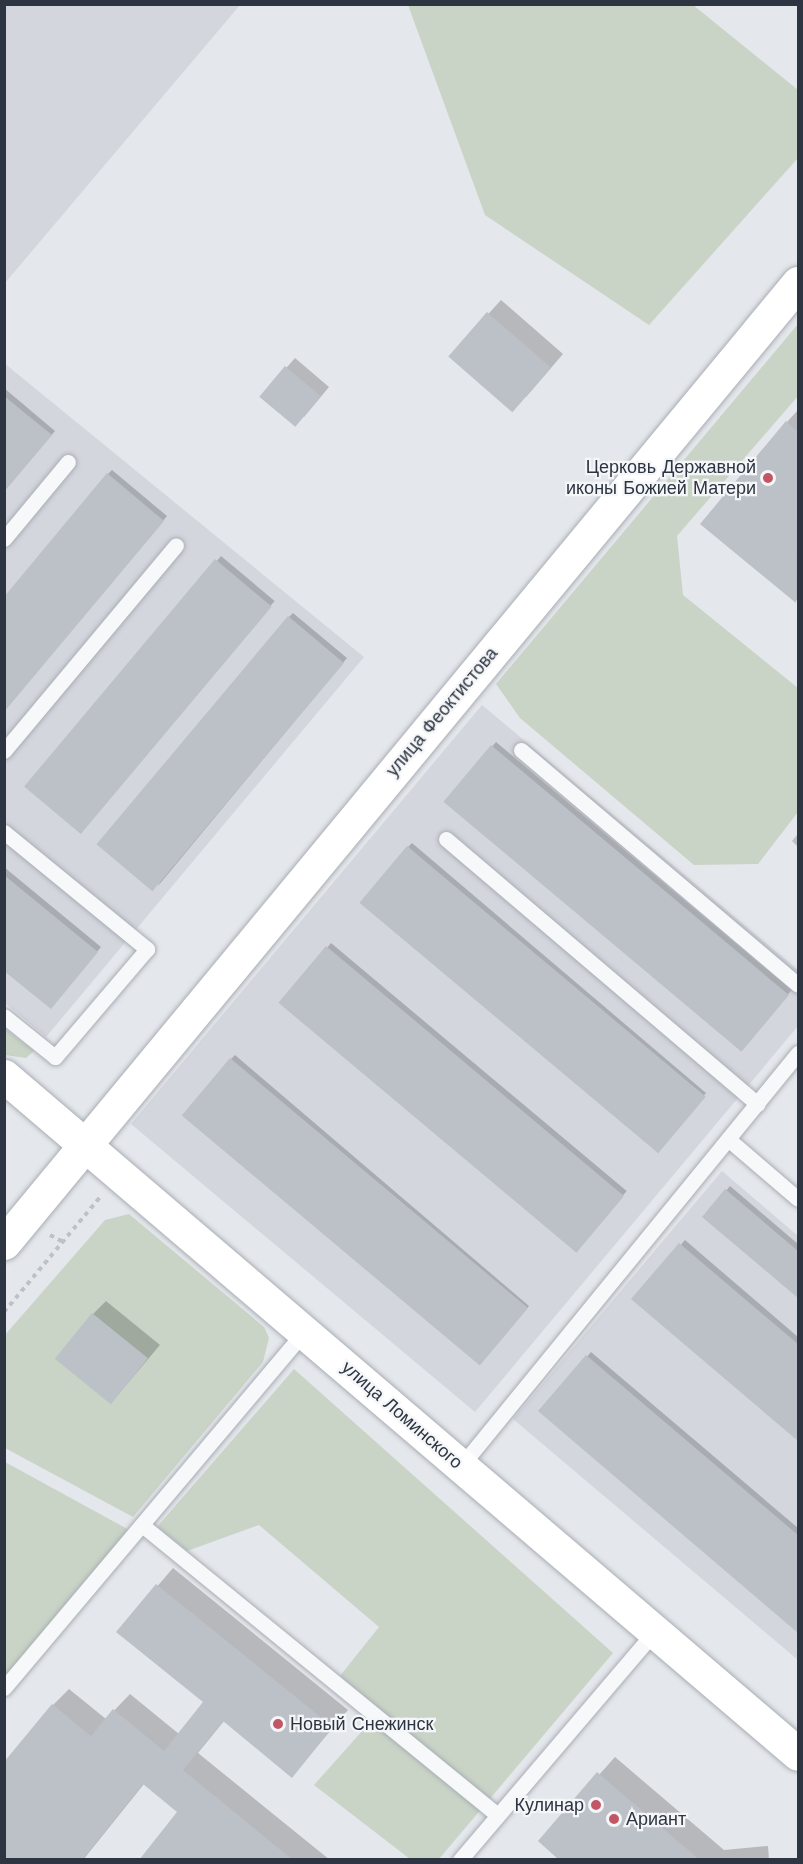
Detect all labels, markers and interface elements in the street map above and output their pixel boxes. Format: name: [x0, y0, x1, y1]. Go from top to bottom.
place label: Церковь Державной иконы Божией Матери: [566, 457, 756, 500]
marker: Церковь Державной иконы Божией Матери: [761, 471, 775, 485]
street label: улица Феоктистова: [382, 643, 502, 781]
street label: улица Ломинского: [337, 1357, 467, 1473]
place label: Новый Снежинск: [290, 1713, 433, 1735]
marker: Новый Снежинск: [271, 1717, 285, 1731]
place label: Кулинар: [514, 1794, 584, 1816]
marker: Кулинар: [589, 1798, 603, 1812]
place label: Ариант: [626, 1808, 686, 1830]
marker: Ариант: [607, 1812, 621, 1826]

